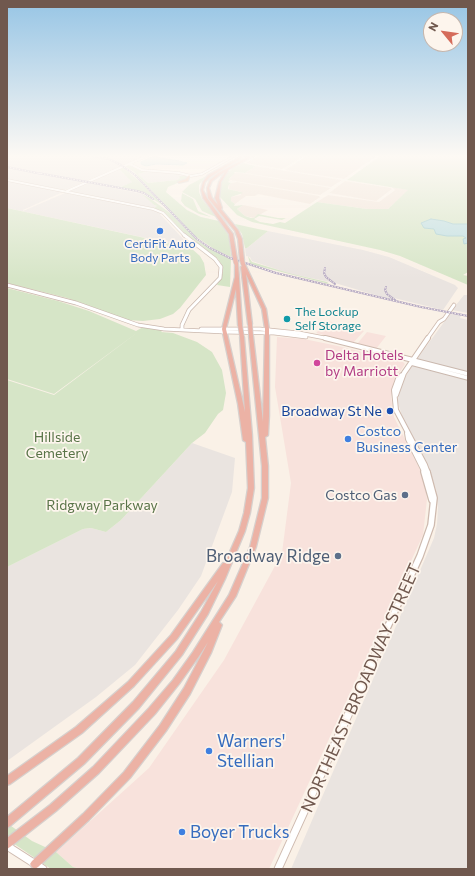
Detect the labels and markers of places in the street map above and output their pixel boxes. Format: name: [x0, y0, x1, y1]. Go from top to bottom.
marker: CertiFit Auto Body Parts: [155, 226, 165, 236]
place label: CertiFit Auto Body Parts: [124, 237, 196, 265]
place label: The Lockup Self Storage: [295, 305, 361, 333]
marker: The Lockup Self Storage: [282, 314, 292, 324]
place label: Delta Hotels by Marriott: [325, 347, 404, 380]
marker: Delta Hotels by Marriott: [312, 358, 322, 368]
place label: Broadway St Ne: [281, 403, 382, 419]
marker: Broadway St Ne: [385, 406, 395, 416]
place label: Costco Business Center: [356, 423, 457, 456]
marker: Costco Business Center: [343, 434, 353, 444]
place label: Costco Gas: [325, 487, 397, 503]
marker: Costco Gas: [400, 490, 410, 500]
place label: Broadway Ridge: [206, 546, 330, 566]
marker: Broadway Ridge: [333, 551, 343, 561]
place label: Warners' Stellian: [217, 731, 286, 771]
marker: Warners' Stellian: [204, 746, 214, 756]
place label: Boyer Trucks: [190, 822, 289, 842]
marker: Boyer Trucks: [177, 827, 187, 837]

